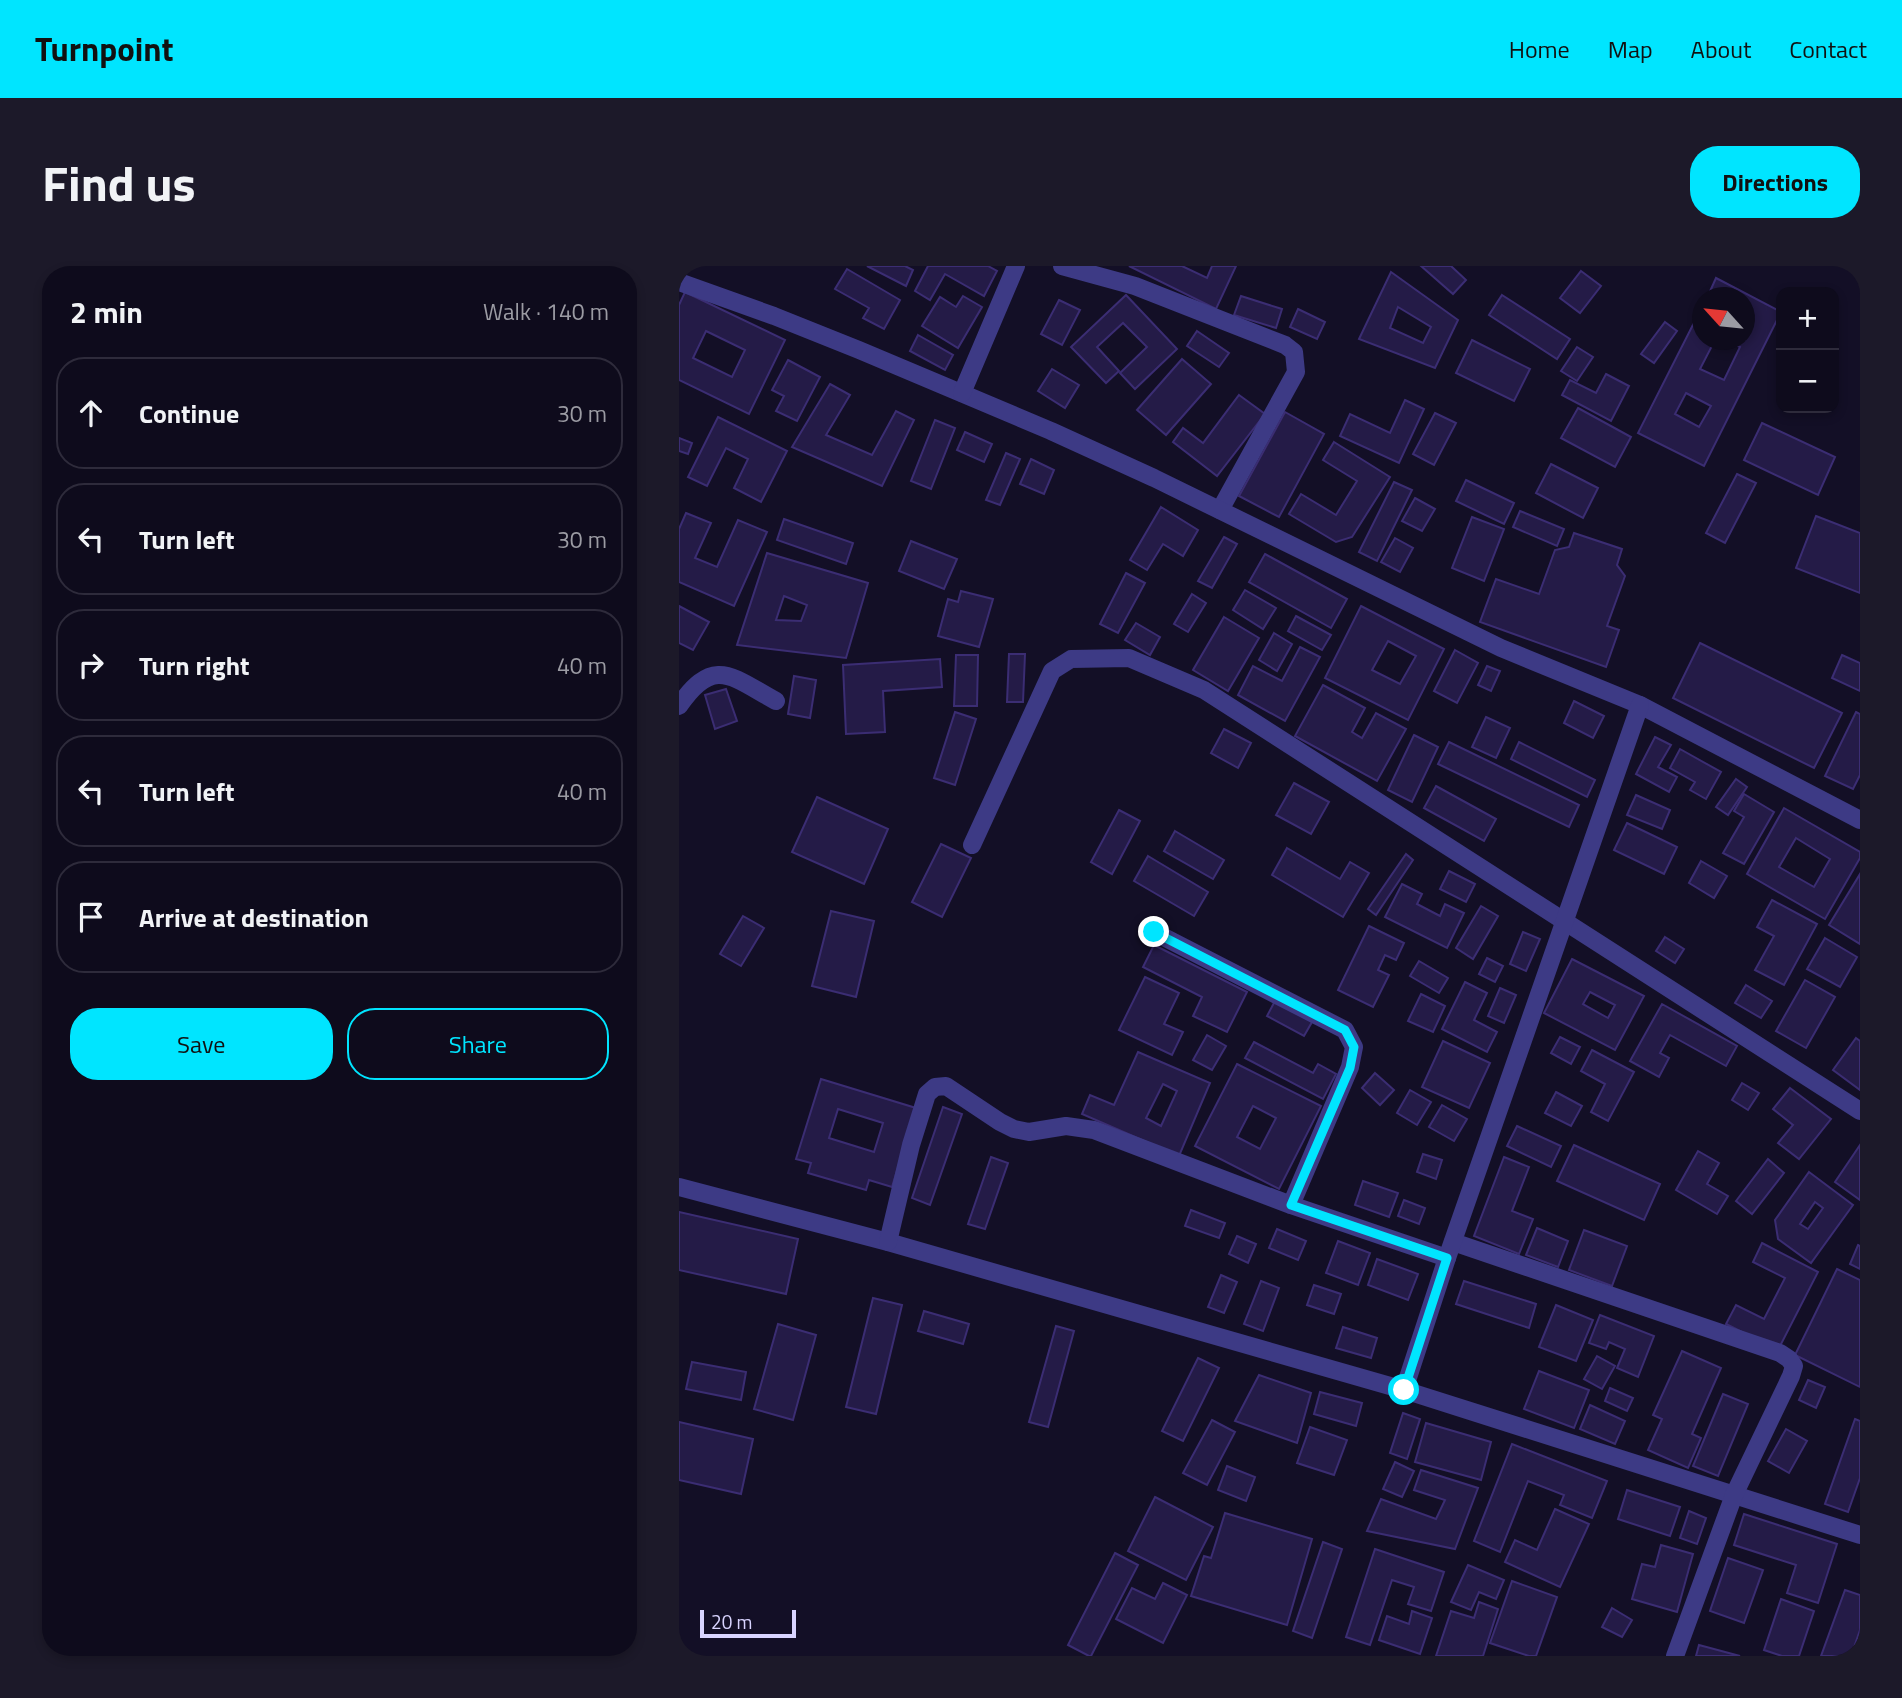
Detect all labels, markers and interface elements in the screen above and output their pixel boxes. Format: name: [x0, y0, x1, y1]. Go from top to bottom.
text: Turnpoint: [35, 24, 174, 74]
text: Home: [1509, 31, 1570, 67]
text: Map: [1608, 31, 1653, 67]
text: About: [1691, 31, 1751, 67]
text: Contact: [1789, 31, 1867, 67]
text: Find us: [42, 145, 196, 220]
button: Directions: [1690, 146, 1860, 218]
north arrow: [1692, 287, 1755, 350]
map controls: [1776, 287, 1839, 413]
button: +: [1776, 287, 1839, 350]
text: 2 min: [70, 289, 143, 335]
text: Walk · 140 m: [483, 294, 609, 329]
button: −: [1776, 350, 1839, 413]
icon: ahead: [72, 394, 110, 432]
text: Continue: [139, 394, 239, 433]
text: 30 m: [557, 396, 607, 431]
icon: left: [72, 520, 110, 558]
text: Turn left: [139, 520, 234, 559]
text: 30 m: [557, 522, 607, 557]
icon: right: [72, 646, 110, 684]
text: Turn right: [139, 646, 250, 685]
text: 40 m: [557, 648, 607, 683]
icon: left: [72, 772, 110, 810]
text: Turn left: [139, 772, 234, 811]
text: 40 m: [557, 774, 607, 809]
icon: arrive: [72, 898, 110, 936]
text: Arrive at destination: [139, 898, 369, 937]
route end: [1138, 916, 1169, 947]
button: Save: [70, 1008, 333, 1080]
button: Share: [347, 1008, 609, 1080]
route start: [1388, 1374, 1419, 1405]
scale bar: [700, 1607, 796, 1639]
text: 20 m: [711, 1607, 752, 1636]

